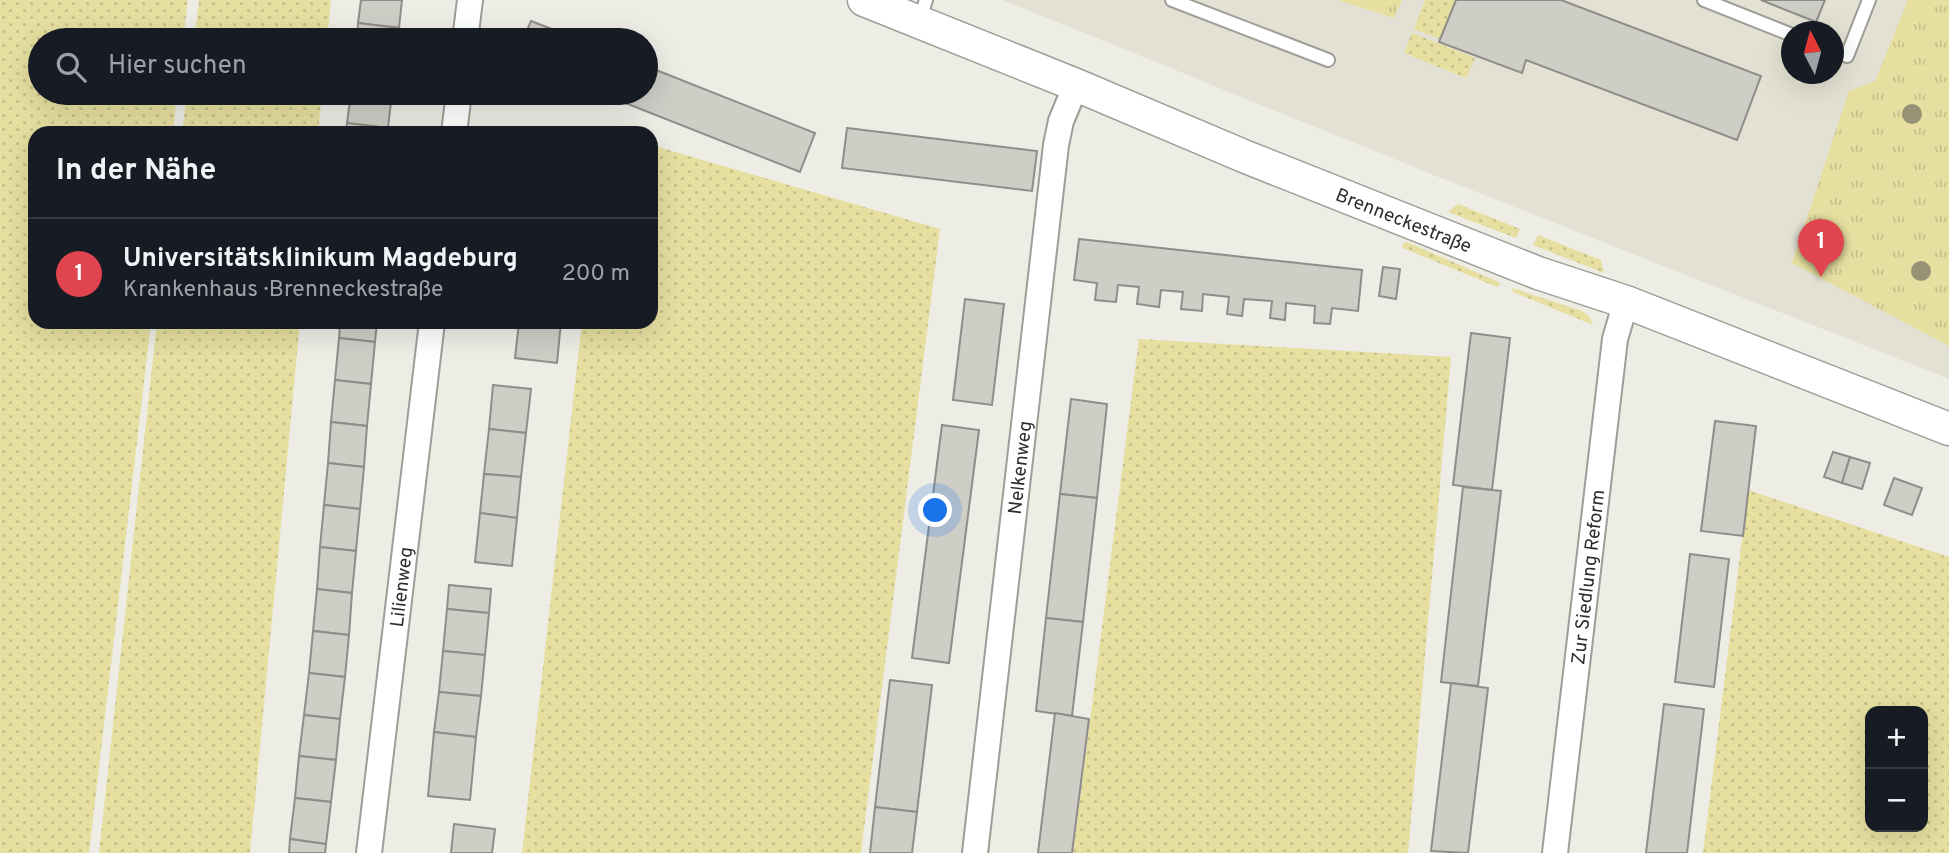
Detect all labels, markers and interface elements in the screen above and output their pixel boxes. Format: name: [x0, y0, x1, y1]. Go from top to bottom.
north arrow: [1781, 21, 1844, 84]
search box: [28, 28, 658, 105]
icon: search: [52, 48, 90, 86]
text: Hier suchen: [108, 50, 247, 83]
text: In der Nähe: [56, 153, 216, 190]
street label: Brenneckestraße: [1332, 184, 1475, 259]
pin: 1: [1798, 219, 1844, 277]
text: Universitätsklinikum Magdeburg: [123, 243, 518, 276]
text: 1: [74, 260, 84, 289]
text: 200 m: [562, 260, 630, 289]
text: Krankenhaus · Brenneckestraße: [123, 276, 443, 305]
street label: Nelkenweg: [1004, 420, 1038, 516]
street label: Zur Siedlung Reform: [1567, 488, 1611, 666]
your location: [918, 493, 952, 527]
street label: Lilienweg: [386, 546, 419, 629]
map controls: [1865, 706, 1928, 832]
button: +: [1865, 706, 1928, 769]
button: −: [1865, 769, 1928, 832]

